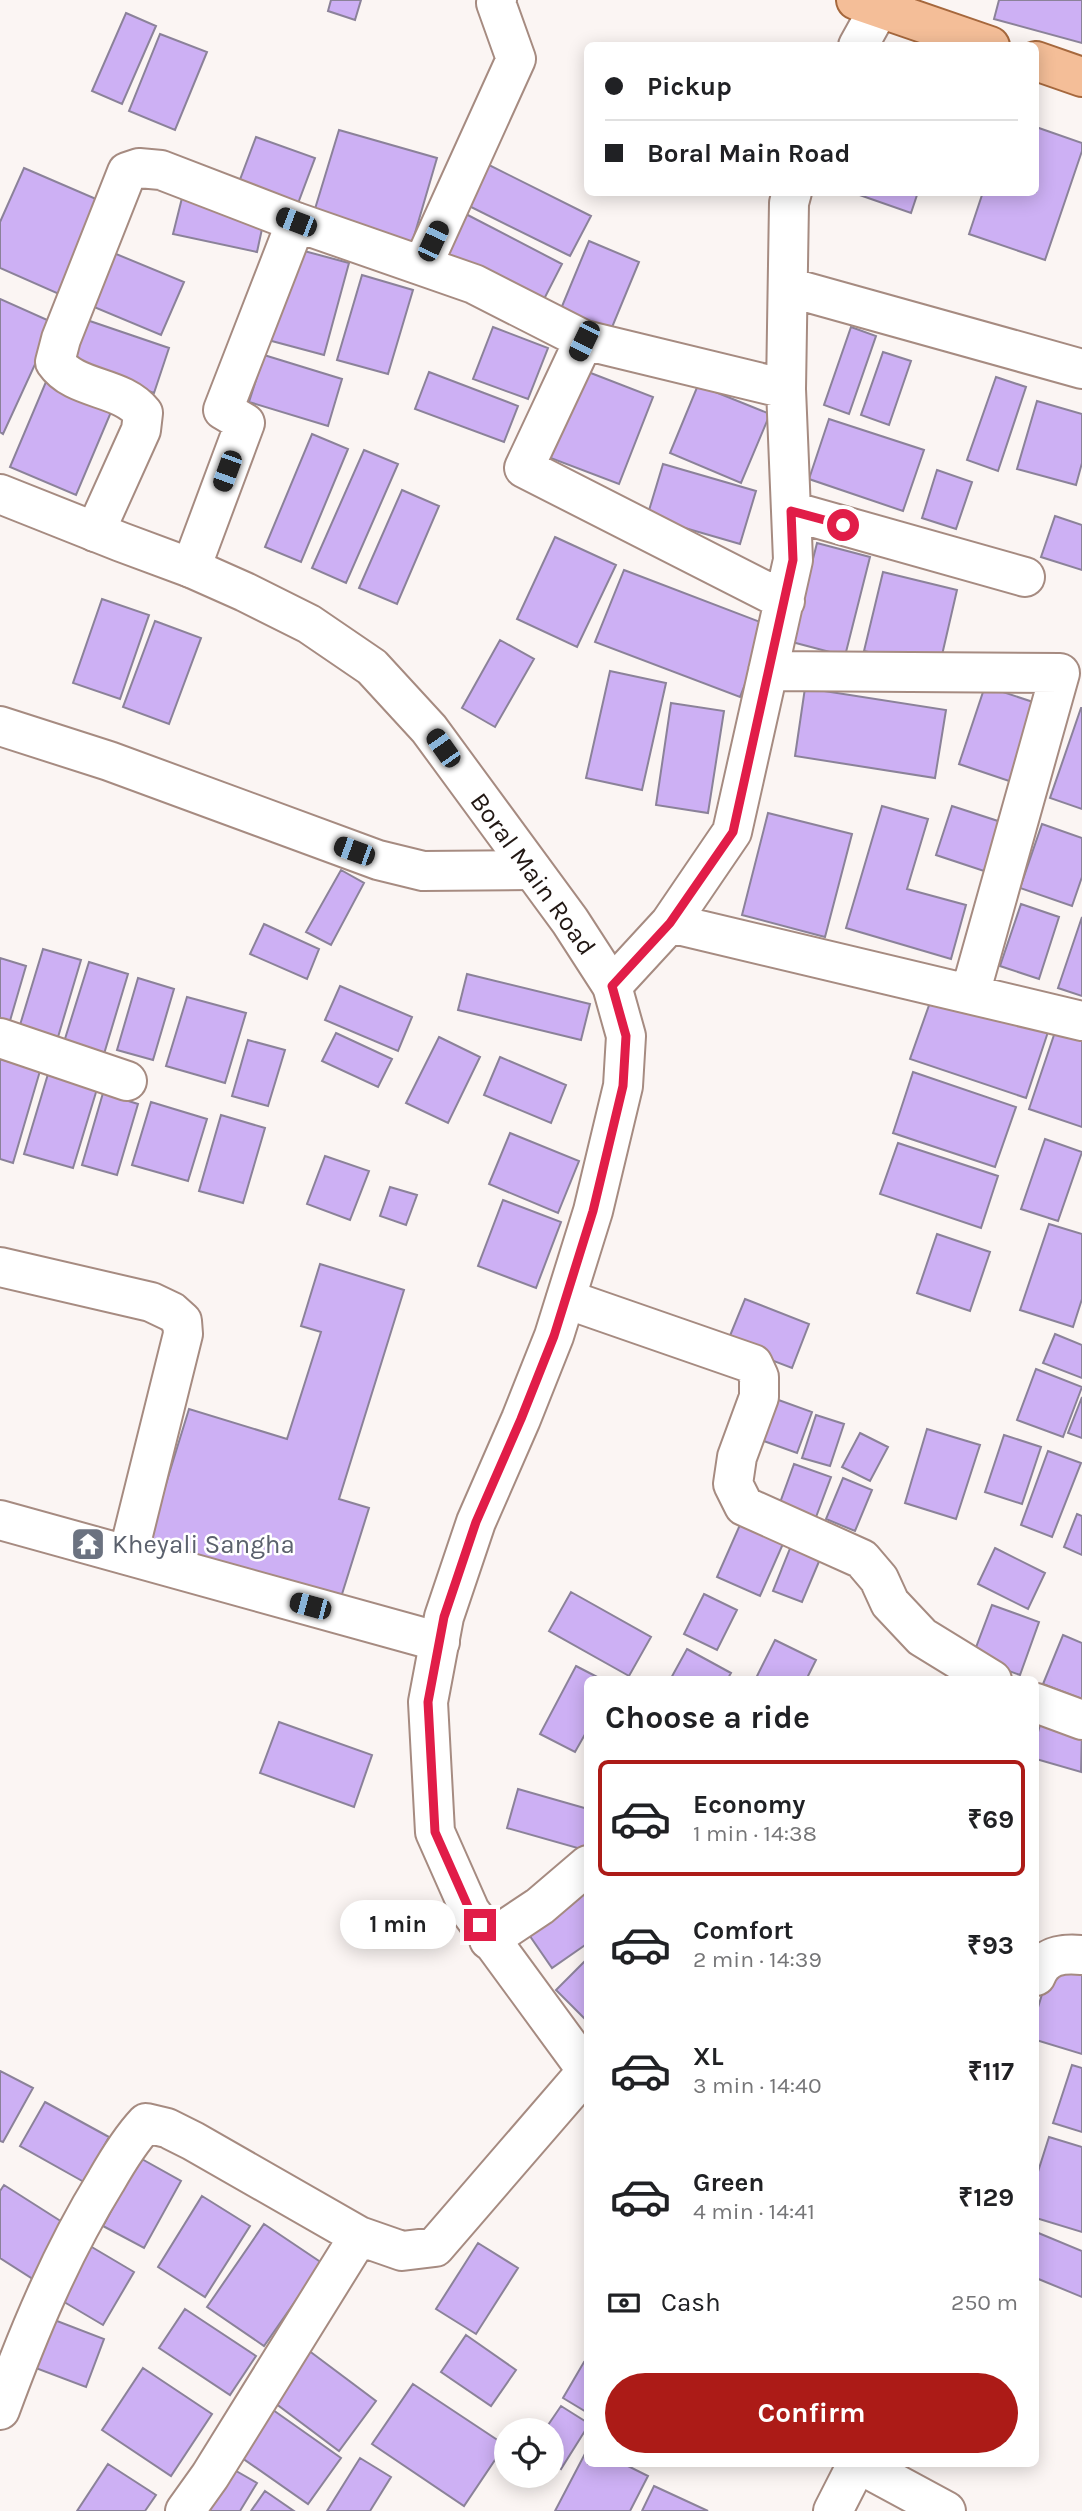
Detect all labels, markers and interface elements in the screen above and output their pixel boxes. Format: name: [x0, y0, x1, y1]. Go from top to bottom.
text: Pickup: [647, 71, 732, 102]
text: Boral Main Road: [647, 138, 850, 169]
car: [273, 205, 320, 239]
car: [415, 218, 452, 264]
car: [566, 318, 603, 364]
car: [210, 448, 245, 494]
route start: [827, 509, 859, 541]
car: [423, 725, 464, 771]
street label: Boral Main Road: [464, 787, 602, 961]
car: [331, 834, 378, 868]
temple icon: Kheyali Sangha: [69, 1525, 107, 1563]
place label: Kheyali Sangha: [112, 1529, 295, 1560]
car: [287, 1590, 334, 1622]
text: Choose a ride: [605, 1699, 810, 1736]
icon: car: [609, 1787, 672, 1850]
text: Economy: [693, 1789, 805, 1820]
text: ₹69: [967, 1804, 1014, 1835]
text: 1 min · 14:38: [693, 1820, 817, 1847]
callout: 1 min: [340, 1900, 456, 1950]
route end: [464, 1909, 496, 1941]
text: 1 min: [369, 1911, 427, 1938]
icon: car: [609, 1913, 672, 1976]
text: Comfort: [693, 1915, 794, 1946]
text: ₹93: [967, 1930, 1014, 1961]
text: 2 min · 14:39: [693, 1946, 822, 1973]
icon: car: [609, 2039, 672, 2102]
text: XL: [693, 2041, 724, 2072]
text: ₹117: [968, 2056, 1014, 2087]
text: 3 min · 14:40: [693, 2072, 822, 2099]
icon: car: [609, 2165, 672, 2228]
text: Green: [693, 2167, 765, 2198]
text: ₹129: [958, 2182, 1014, 2213]
text: 4 min · 14:41: [693, 2198, 815, 2225]
icon: cash: [605, 2284, 643, 2322]
text: Cash: [661, 2287, 721, 2318]
text: 250 m: [951, 2289, 1018, 2316]
button: Confirm: [605, 2373, 1018, 2453]
map controls: [494, 2418, 564, 2488]
button: locate: [494, 2418, 564, 2488]

